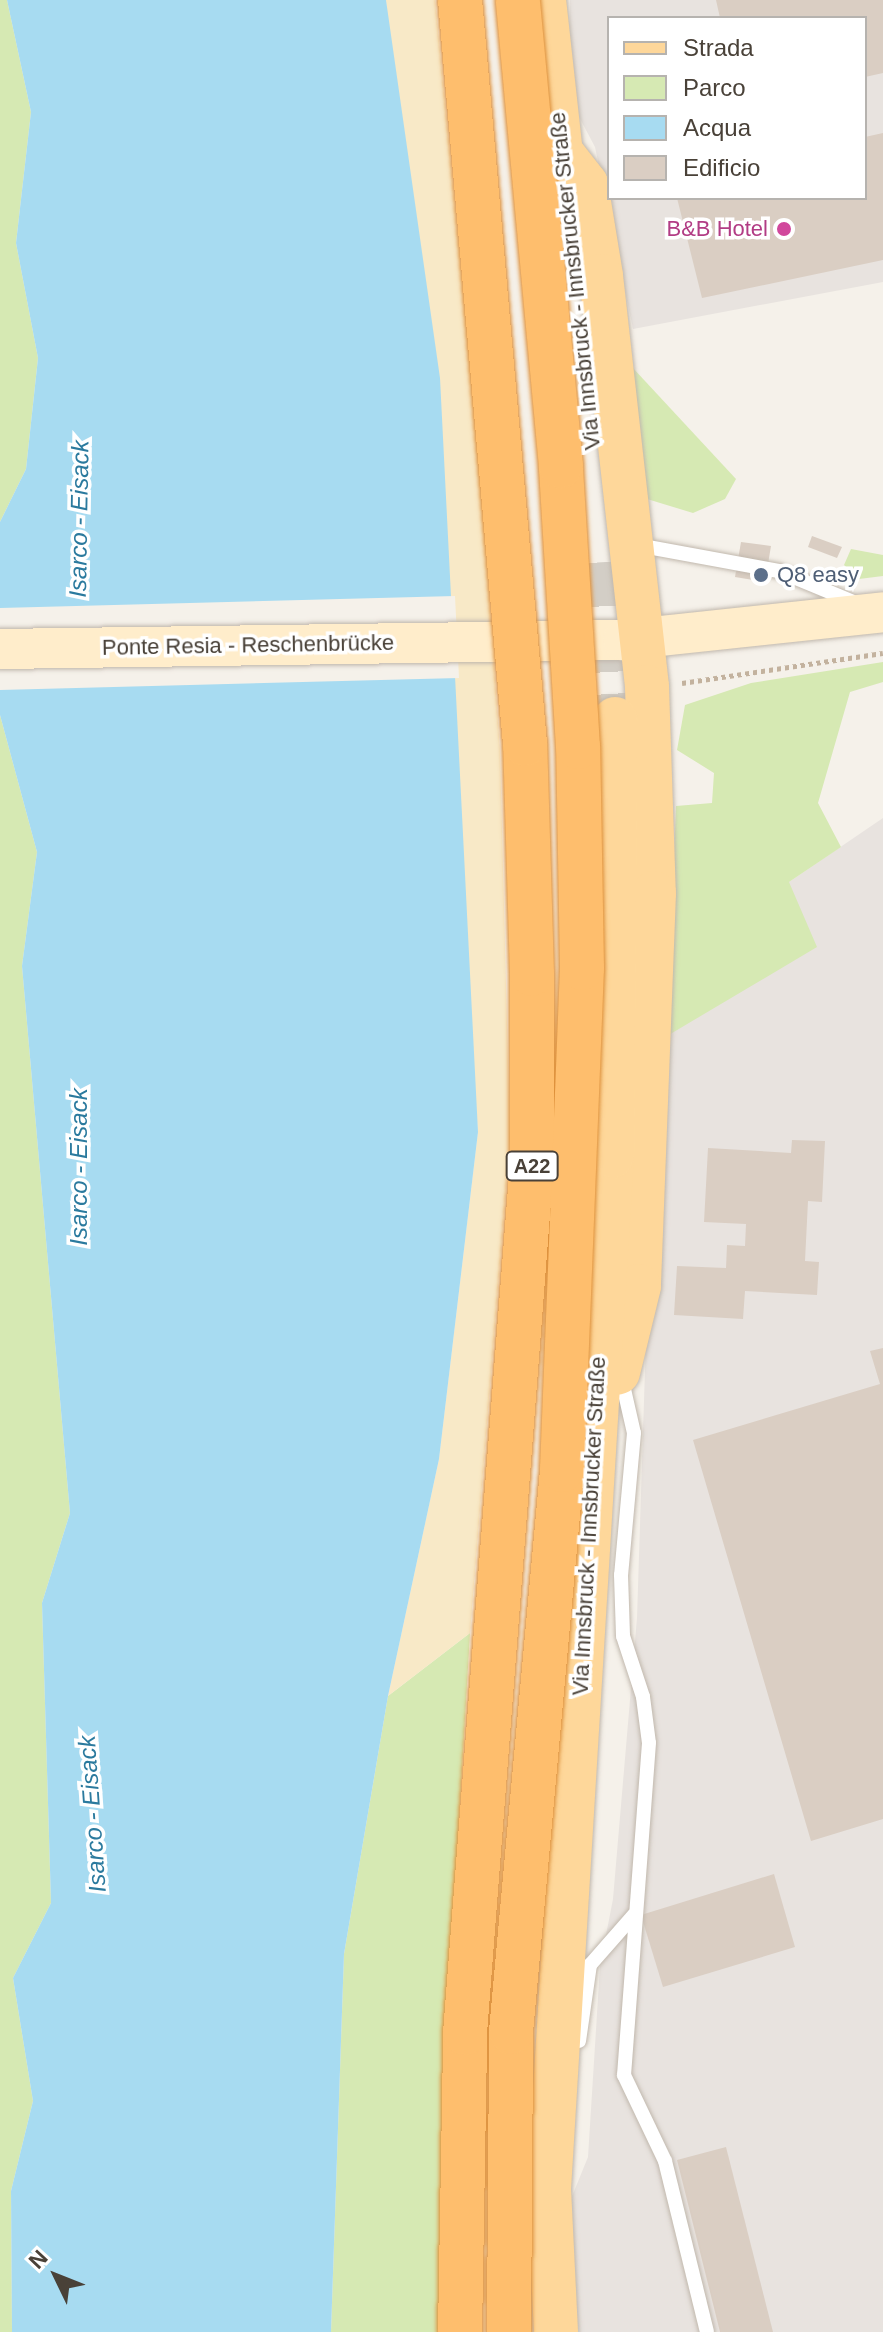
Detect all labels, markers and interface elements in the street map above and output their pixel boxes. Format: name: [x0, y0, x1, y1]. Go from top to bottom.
legend: [607, 16, 867, 200]
text: Strada: [683, 34, 754, 61]
text: Parco: [683, 74, 746, 101]
street label: Via Innsbruck - Innsbrucker Straße: [544, 111, 606, 451]
text: Acqua: [683, 114, 751, 141]
text: Edificio: [683, 154, 760, 181]
place label: B&B Hotel: [667, 216, 768, 242]
marker: B&B Hotel: [775, 220, 793, 238]
water label: Isarco - Eisack: [63, 440, 95, 598]
place label: Q8 easy: [777, 562, 859, 588]
marker: Q8 easy: [752, 566, 770, 584]
street label: Ponte Resia - Reschenbrücke: [102, 629, 394, 661]
water label: Isarco - Eisack: [65, 1088, 93, 1246]
road number: A22: [504, 1150, 560, 1182]
street label: Via Innsbruck - Innsbrucker Straße: [567, 1356, 611, 1696]
water label: Isarco - Eisack: [72, 1735, 112, 1893]
north arrow: [16, 2236, 96, 2316]
text: N: [24, 2245, 53, 2274]

